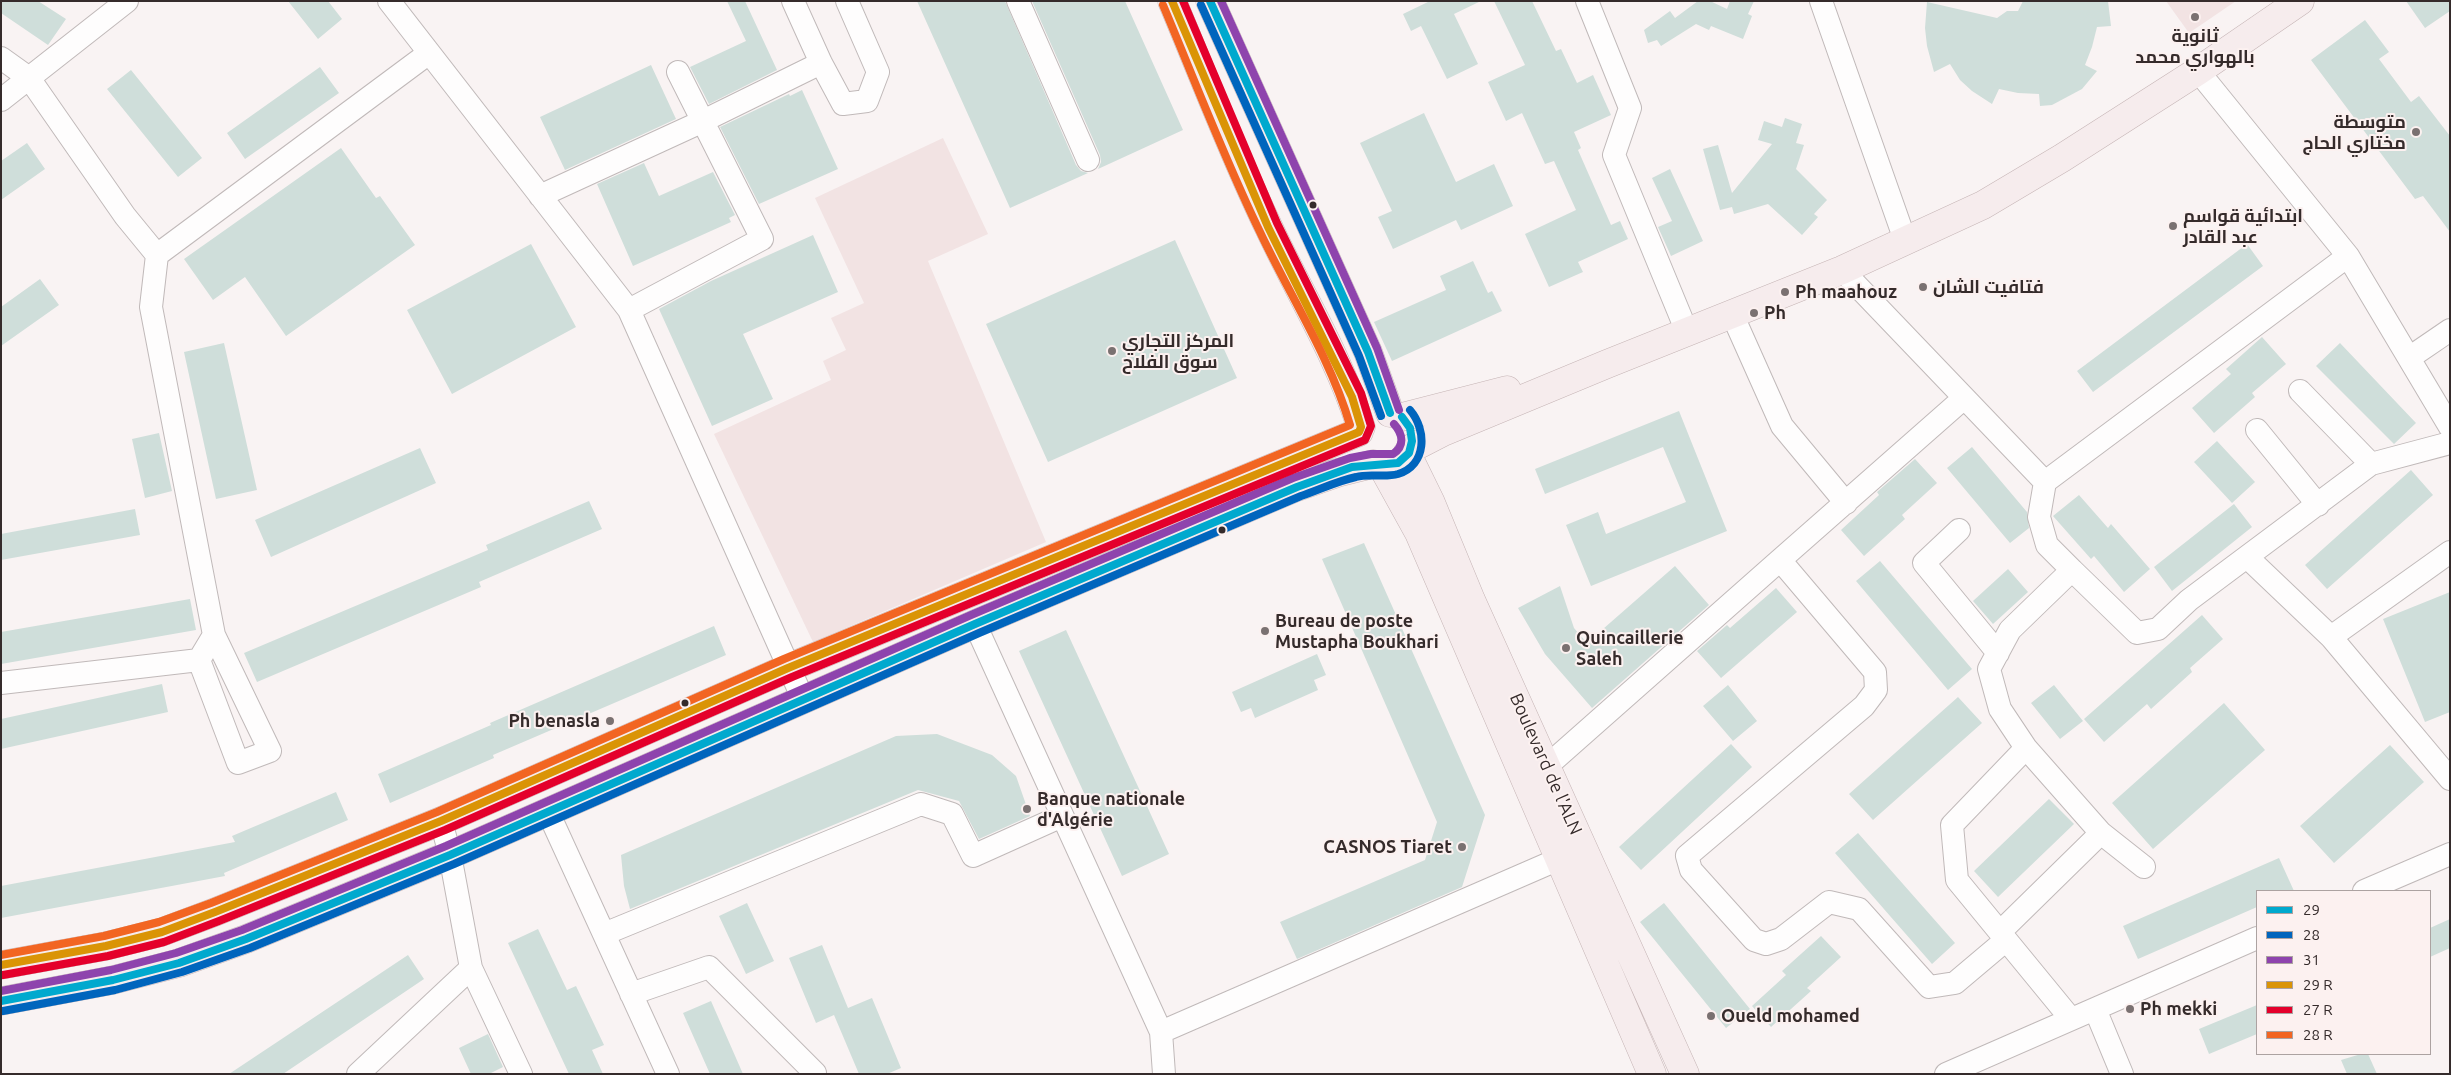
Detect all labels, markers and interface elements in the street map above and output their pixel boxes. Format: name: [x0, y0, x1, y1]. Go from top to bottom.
marker: ثانوية بالهواري محمد: [2189, 11, 2201, 23]
place label: ثانوية بالهواري محمد: [2135, 25, 2255, 68]
place label: متوسطة مختاري الحاج: [2302, 111, 2406, 154]
marker: متوسطة مختاري الحاج: [2410, 126, 2422, 138]
unlabelled marker: [1308, 200, 1318, 210]
place label: ابتدائية قواسم عبد القادر: [2183, 205, 2303, 248]
marker: ابتدائية قواسم عبد القادر: [2167, 220, 2179, 232]
place label: فتافيت الشان: [1933, 276, 2044, 298]
place label: Ph maahouz: [1795, 281, 1897, 303]
marker: فتافيت الشان: [1917, 281, 1929, 293]
marker: Ph maahouz: [1779, 286, 1791, 298]
place label: Ph: [1764, 302, 1786, 324]
marker: Ph: [1748, 307, 1760, 319]
place label: المركز التجاري سوق الفلاح: [1122, 330, 1234, 372]
marker: المركز التجاري سوق الفلاح: [1106, 345, 1118, 357]
unlabelled marker: [1217, 525, 1227, 535]
place label: Bureau de poste Mustapha Boukhari: [1275, 610, 1439, 652]
marker: Bureau de poste Mustapha Boukhari: [1259, 625, 1271, 637]
place label: Quincaillerie Saleh: [1576, 627, 1684, 670]
marker: Quincaillerie Saleh: [1560, 642, 1572, 654]
street label: Boulevard de l'ALN: [1505, 690, 1587, 838]
unlabelled marker: [680, 698, 690, 708]
place label: Ph benasla: [508, 710, 600, 732]
marker: Ph benasla: [604, 715, 616, 727]
place label: Banque nationale d'Algérie: [1037, 788, 1185, 831]
marker: Banque nationale d'Algérie: [1021, 803, 1033, 815]
place label: CASNOS Tiaret: [1323, 836, 1452, 858]
marker: CASNOS Tiaret: [1456, 841, 1468, 853]
legend: [2256, 890, 2431, 1055]
text: 29: [2303, 901, 2320, 918]
text: 28: [2303, 926, 2320, 943]
text: 31: [2303, 951, 2320, 968]
text: 29 R: [2303, 976, 2333, 993]
place label: Ph mekki: [2140, 998, 2217, 1020]
text: 27 R: [2303, 1001, 2333, 1018]
marker: Ph mekki: [2124, 1003, 2136, 1015]
place label: Oueld mohamed: [1721, 1005, 1860, 1027]
marker: Oueld mohamed: [1705, 1010, 1717, 1022]
text: 28 R: [2303, 1026, 2333, 1043]

